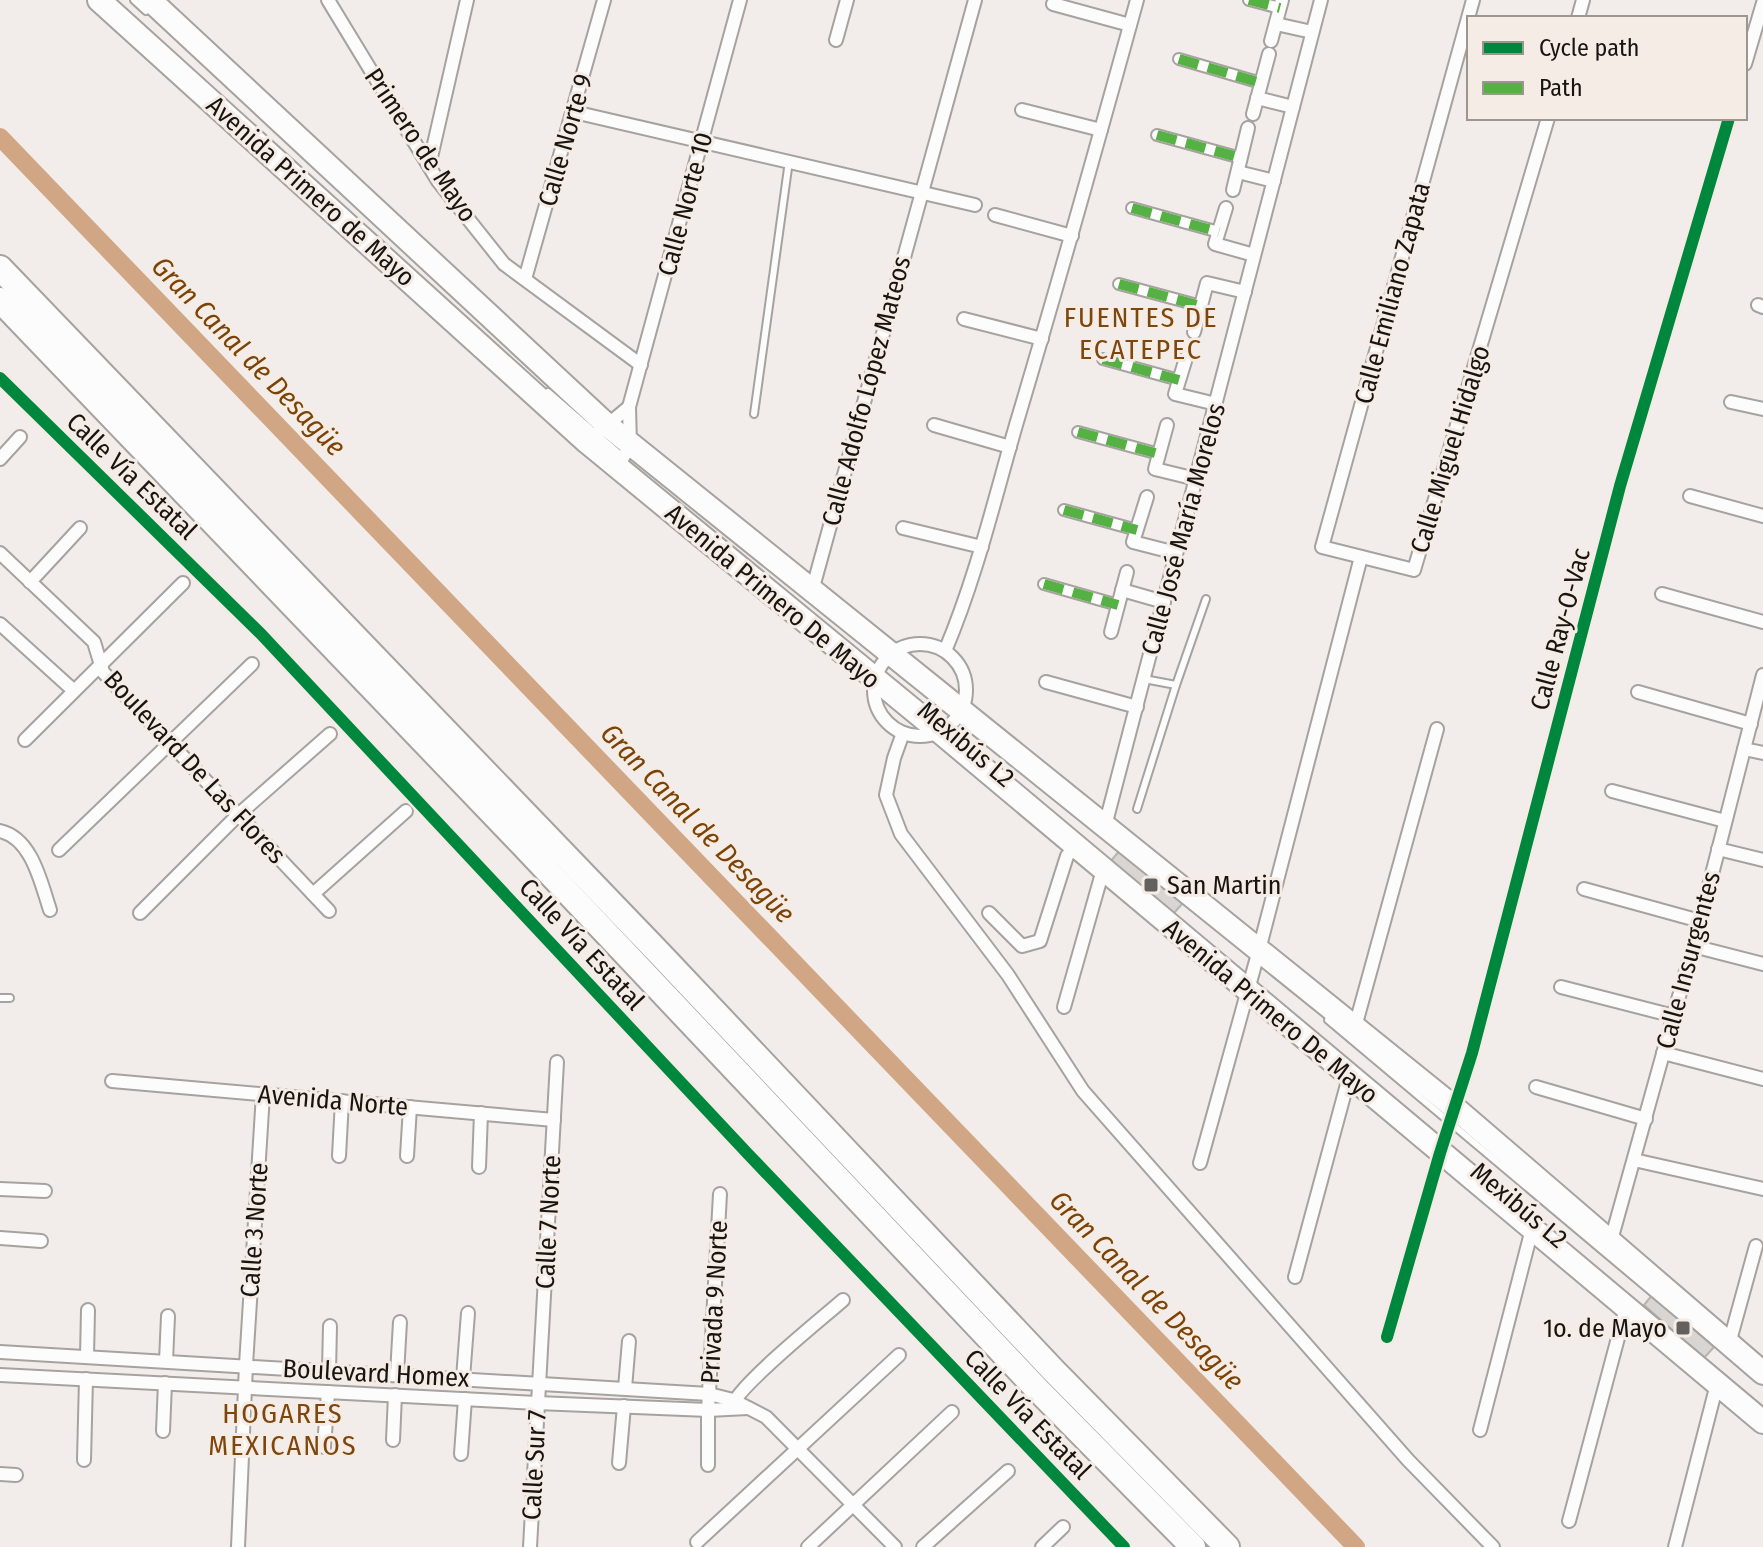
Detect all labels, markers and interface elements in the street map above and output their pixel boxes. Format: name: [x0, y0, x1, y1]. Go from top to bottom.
legend: [1467, 16, 1747, 120]
text: Cycle path: [1539, 34, 1639, 62]
street label: Primero de Mayo: [358, 63, 483, 228]
street label: Calle Norte 9: [532, 70, 599, 210]
text: Path: [1539, 74, 1583, 102]
street label: Avenida Primero de Mayo: [200, 90, 421, 293]
street label: Calle Norte 10: [651, 129, 720, 279]
street label: Calle Emiliano Zapata: [1348, 179, 1437, 407]
water label: Gran Canal de Desagüe: [145, 250, 352, 463]
street label: Calle Adolfo López Mateos: [816, 253, 917, 529]
district label: FUENTES DE ECATEPEC: [1064, 301, 1218, 366]
street label: Calle Miguel Hidalgo: [1404, 342, 1497, 557]
street label: Calle José María Morelos: [1135, 400, 1232, 658]
street label: Calle Vía Estatal: [60, 407, 203, 546]
street label: Avenida Primero De Mayo: [659, 497, 886, 695]
street label: Calle Ray-O-Vac: [1524, 545, 1597, 714]
street label: Boulevard De Las Flores: [97, 665, 292, 870]
street label: Mexibús L2: [911, 695, 1020, 794]
water label: Gran Canal de Desagüe: [594, 717, 801, 930]
street label: Calle Insurgentes: [1650, 868, 1727, 1052]
place label: San Martin: [1167, 870, 1282, 901]
street label: Calle Vía Estatal: [513, 872, 651, 1017]
marker: San Martin: [1142, 876, 1160, 894]
street label: Avenida Primero De Mayo: [1157, 912, 1384, 1110]
street label: Avenida Norte: [257, 1078, 409, 1122]
street label: Calle 7 Norte: [530, 1154, 567, 1290]
street label: Mexibús L2: [1464, 1156, 1573, 1255]
street label: Calle 3 Norte: [234, 1161, 275, 1299]
water label: Gran Canal de Desagüe: [1043, 1184, 1250, 1397]
street label: Privada 9 Norte: [695, 1219, 734, 1385]
place label: 1o. de Mayo: [1543, 1313, 1667, 1344]
marker: 1o. de Mayo: [1674, 1319, 1692, 1337]
street label: Calle Vía Estatal: [958, 1343, 1097, 1486]
street label: Boulevard Homex: [282, 1353, 471, 1394]
district label: HOGARES MEXICANOS: [208, 1397, 358, 1462]
street label: Calle Sur 7: [516, 1409, 553, 1521]

